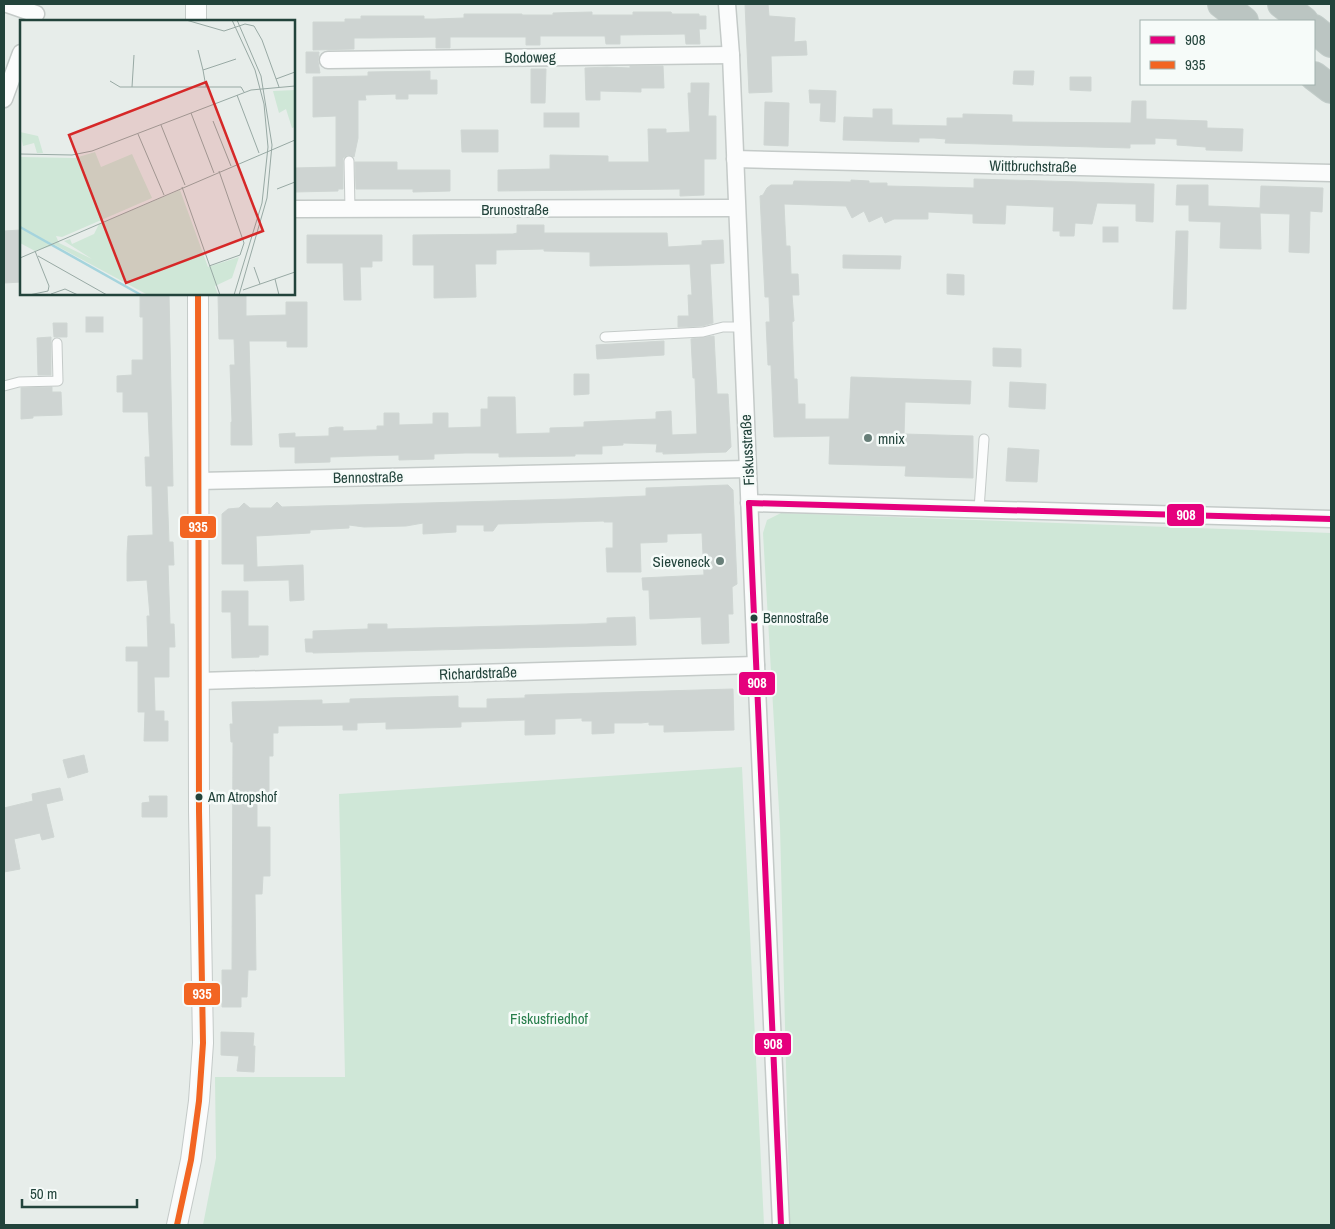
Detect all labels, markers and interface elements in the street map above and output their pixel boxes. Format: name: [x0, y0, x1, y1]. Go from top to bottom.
inset map: [20, 20, 295, 295]
legend: [1140, 20, 1315, 85]
text: 908: [1185, 29, 1206, 50]
street label: Bodoweg: [504, 46, 556, 68]
text: 935: [1185, 54, 1206, 75]
street label: Wittbruchstraße: [989, 155, 1077, 177]
street label: Brunostraße: [481, 199, 549, 220]
street label: Fiskusstraße: [735, 414, 759, 486]
place label: mnix: [878, 428, 906, 449]
marker: mnix: [862, 432, 874, 444]
street label: Bennostraße: [333, 466, 404, 488]
line badge: 908: [1166, 503, 1205, 527]
text: 908: [1176, 506, 1196, 524]
line badge: 935: [179, 515, 217, 539]
text: 935: [188, 518, 208, 536]
place label: Sieveneck: [653, 551, 711, 572]
marker: Sieveneck: [714, 555, 726, 567]
place label: Bennostraße: [763, 609, 829, 627]
marker: Bennostraße: [749, 613, 759, 623]
street label: Richardstraße: [439, 661, 517, 685]
line badge: 908: [738, 671, 776, 696]
text: 908: [747, 674, 767, 692]
place label: Am Atropshof: [207, 788, 278, 806]
marker: Am Atropshof: [194, 792, 204, 802]
line badge: 935: [183, 982, 221, 1006]
text: 935: [192, 985, 212, 1003]
park label: Fiskusfriedhof: [510, 1008, 589, 1029]
line badge: 908: [754, 1032, 792, 1056]
text: 908: [763, 1035, 783, 1053]
scale bar: [22, 1176, 138, 1208]
text: 50 m: [30, 1183, 57, 1204]

